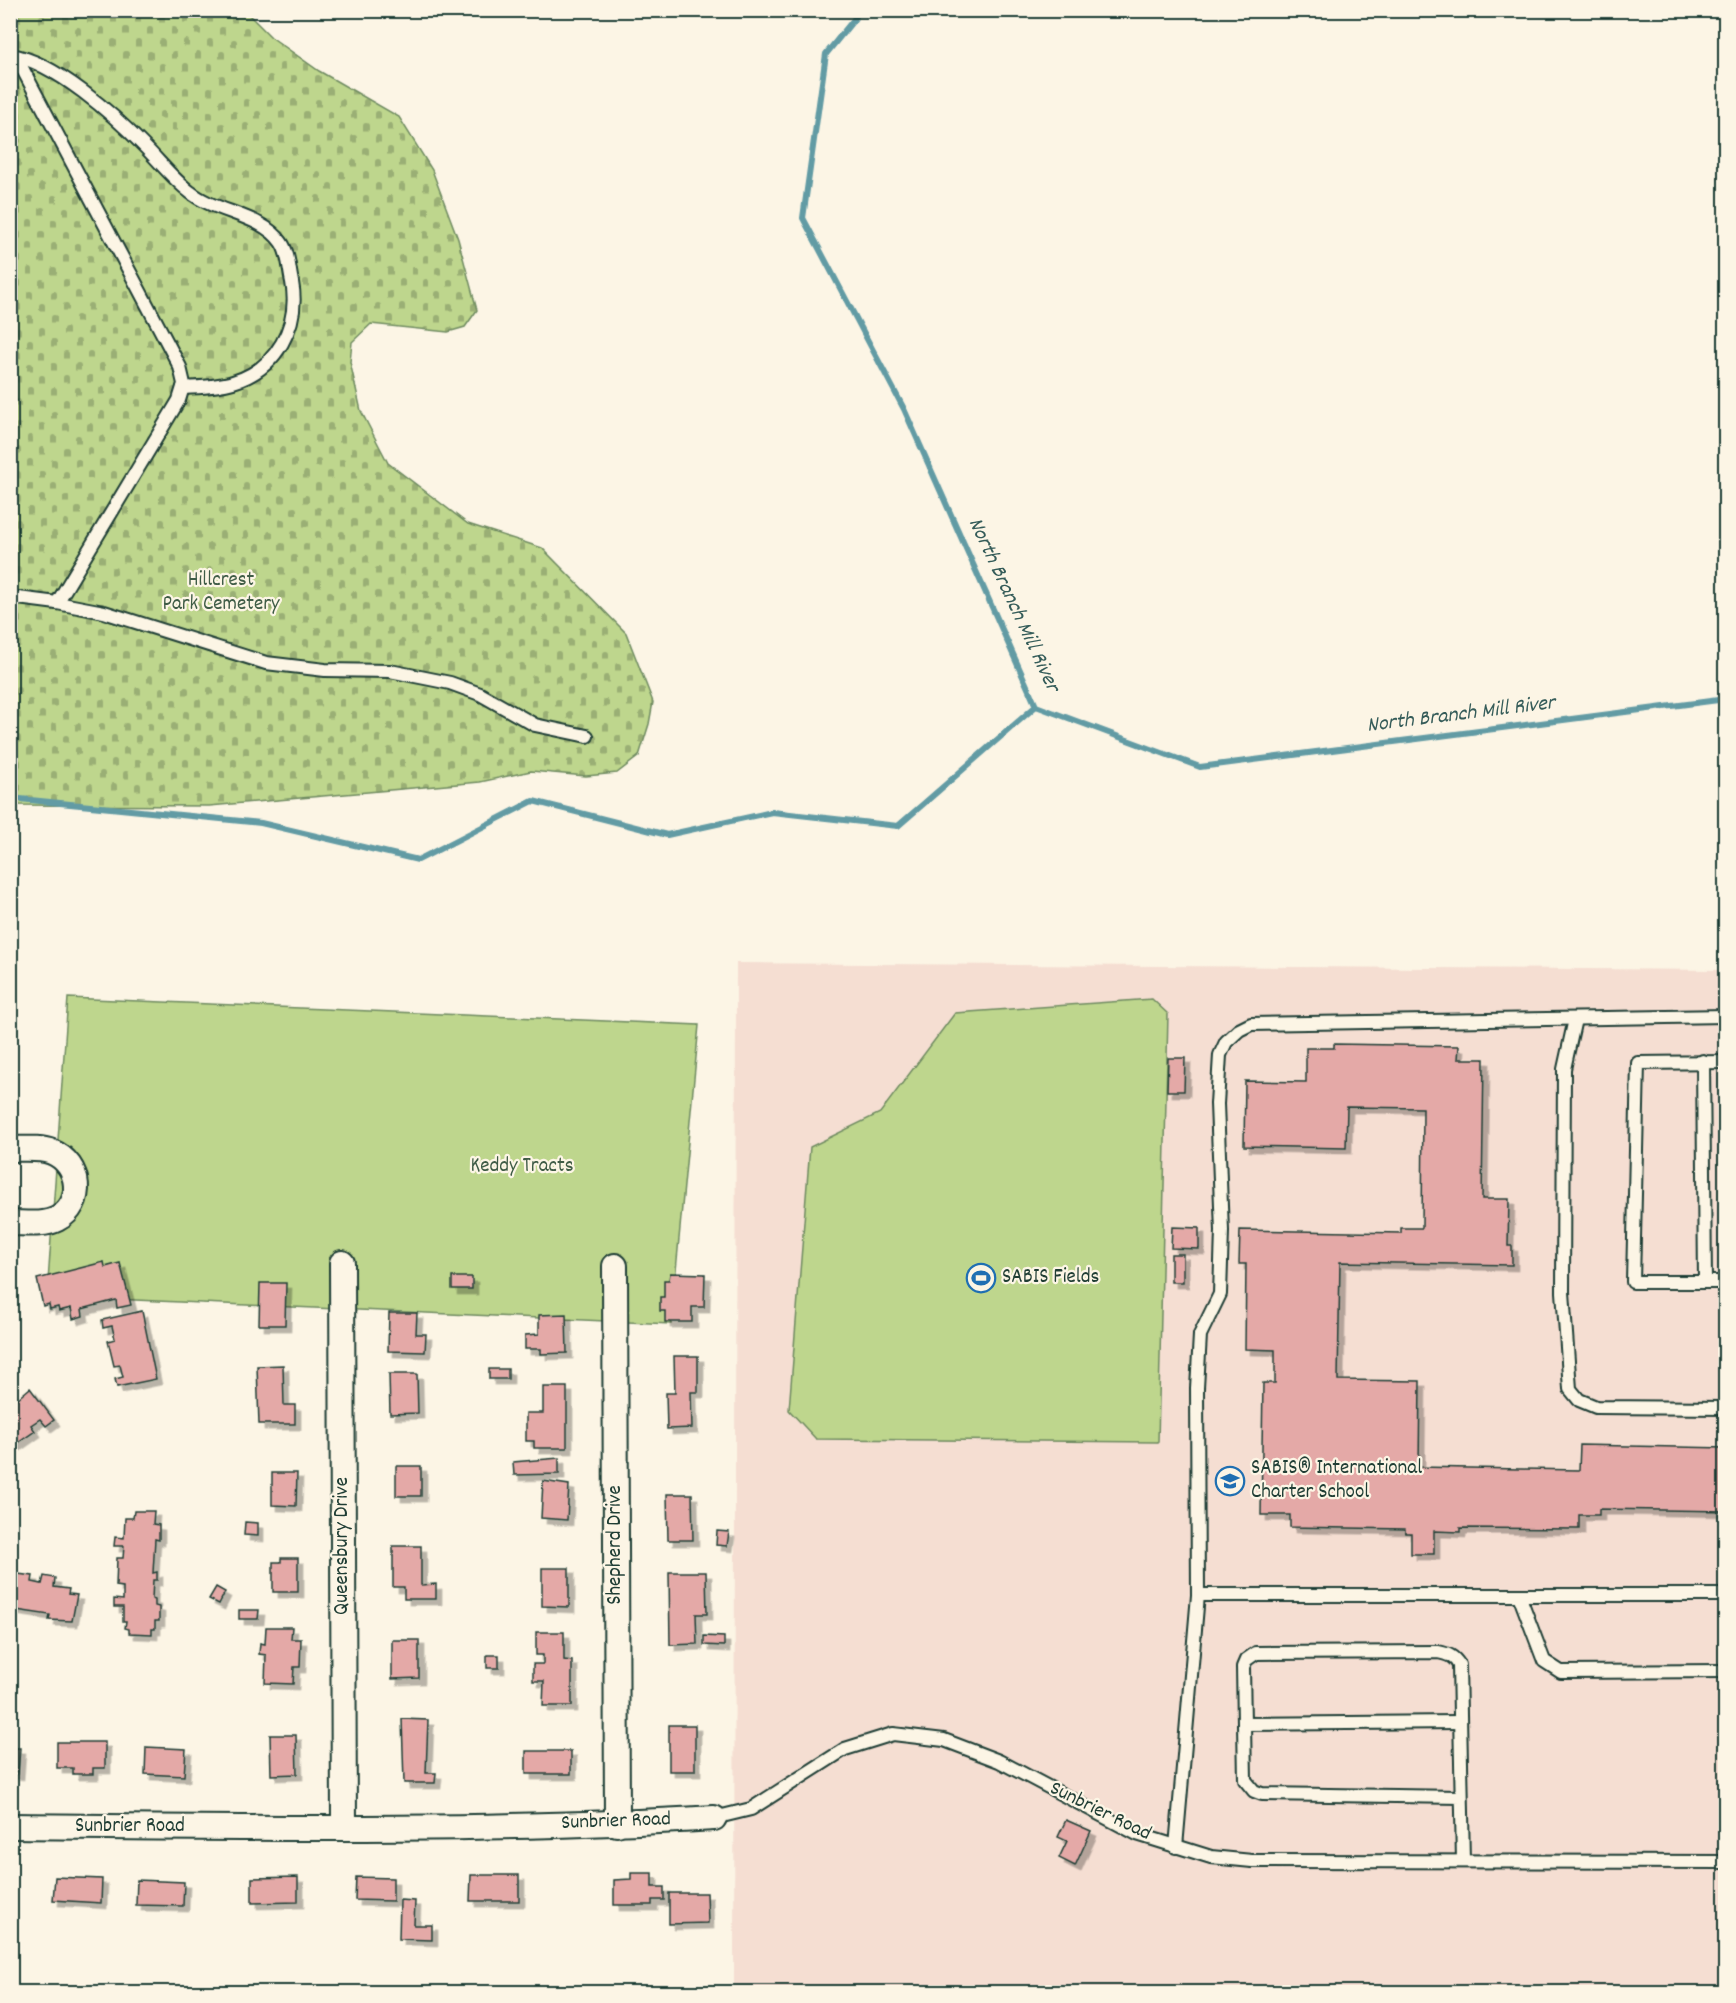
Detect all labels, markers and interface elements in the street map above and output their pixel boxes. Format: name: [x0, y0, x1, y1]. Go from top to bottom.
water label: North Branch Mill River: [959, 513, 1068, 700]
park label: Hillcrest Park Cemetery: [162, 566, 280, 620]
water label: North Branch Mill River: [1365, 688, 1560, 742]
park label: Keddy Tracts: [470, 1152, 574, 1182]
sports icon: SABIS Fields: [965, 1262, 997, 1294]
place label: SABIS Fields: [1002, 1263, 1099, 1293]
place label: SABIS® International Charter School: [1251, 1454, 1422, 1508]
school or university icon: SABIS® International Charter School: [1214, 1465, 1246, 1497]
street label: Queensbury Drive: [328, 1477, 358, 1615]
street label: Shepherd Drive: [601, 1485, 631, 1605]
street label: Sunbrier Road: [1044, 1774, 1156, 1850]
street label: Sunbrier Road: [561, 1805, 671, 1839]
street label: Sunbrier Road: [75, 1812, 185, 1842]

